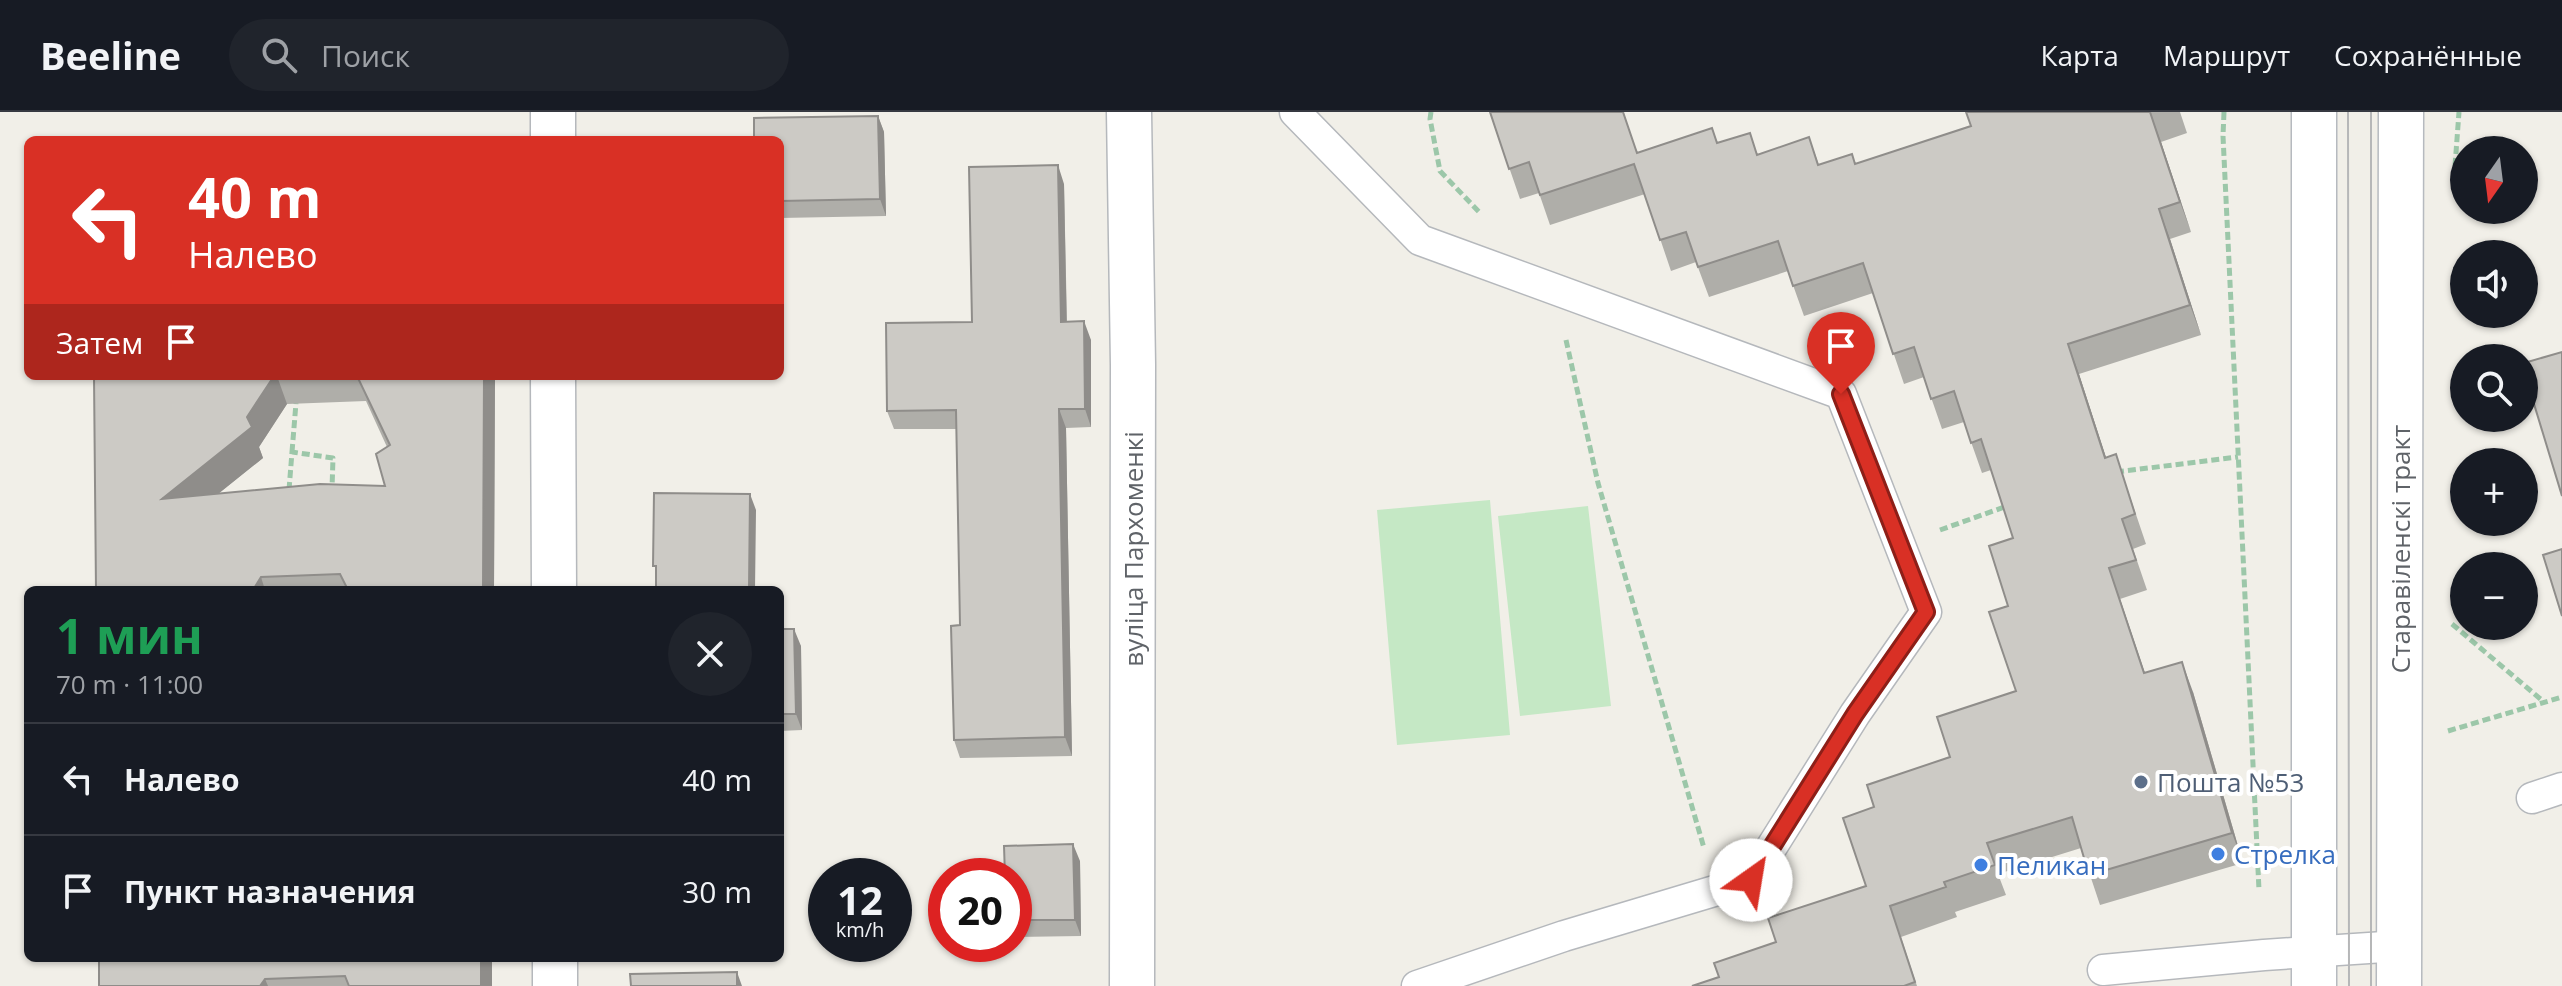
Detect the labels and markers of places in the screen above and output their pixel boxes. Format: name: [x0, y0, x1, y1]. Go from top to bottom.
pin: [1807, 312, 1875, 394]
place label: Пошта №53: [2157, 764, 2304, 800]
marker: Пошта №53: [2132, 773, 2150, 791]
place label: Стрелка: [2234, 836, 2336, 872]
marker: Стрелка: [2209, 845, 2227, 863]
place label: Пеликан: [1997, 847, 2106, 883]
marker: Пеликан: [1972, 856, 1990, 874]

